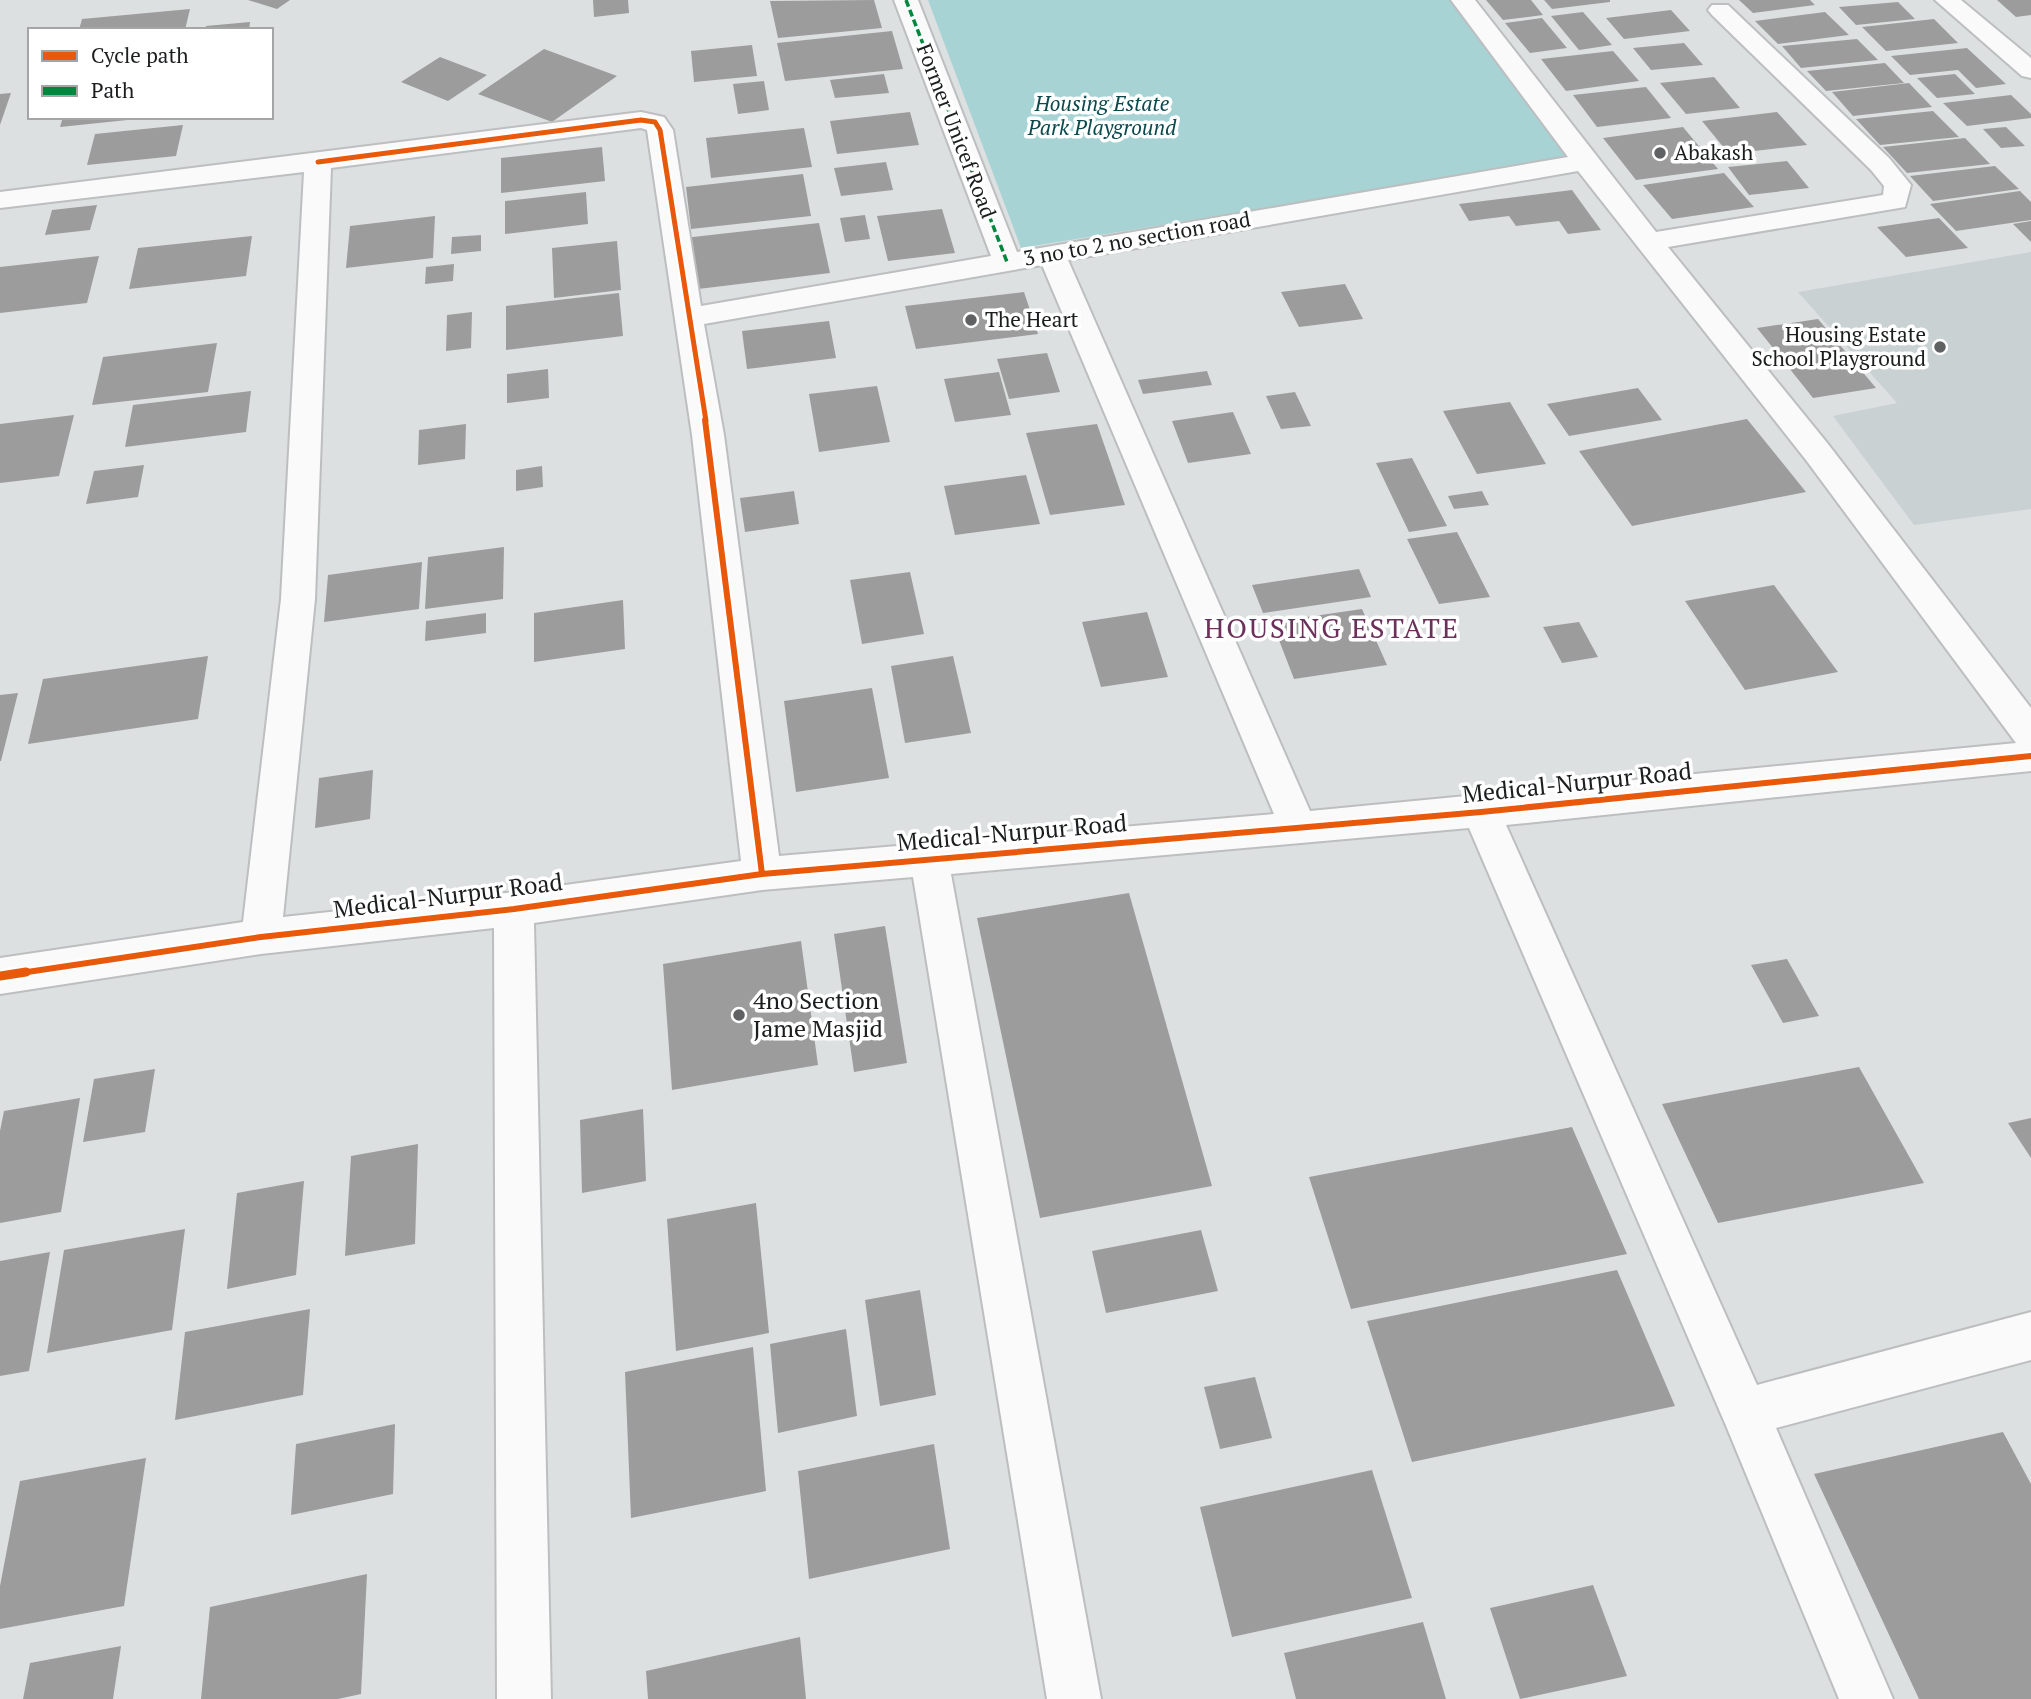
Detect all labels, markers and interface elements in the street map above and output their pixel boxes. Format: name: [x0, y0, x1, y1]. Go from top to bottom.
legend: [28, 28, 273, 119]
street label: Former Unicef Road: [911, 39, 1003, 222]
text: Cycle path: [91, 41, 189, 69]
text: Path: [91, 76, 134, 104]
park label: Housing Estate Park Playground: [1027, 89, 1177, 141]
place label: Abakash: [1674, 138, 1753, 166]
marker: Abakash: [1652, 145, 1668, 161]
street label: 3 no to 2 no section road: [1021, 204, 1253, 272]
place label: The Heart: [985, 305, 1079, 333]
marker: The Heart: [963, 312, 979, 328]
place label: Housing Estate School Playground: [1751, 320, 1926, 372]
marker: Housing Estate School Playground: [1932, 339, 1948, 355]
district label: HOUSING ESTATE: [1204, 609, 1460, 646]
street label: Medical-Nurpur Road: [1461, 754, 1693, 810]
street label: Medical-Nurpur Road: [896, 806, 1128, 858]
street label: Medical-Nurpur Road: [331, 865, 564, 925]
place label: 4no Section Jame Masjid: [753, 984, 883, 1044]
marker: 4no Section Jame Masjid: [731, 1007, 747, 1023]

